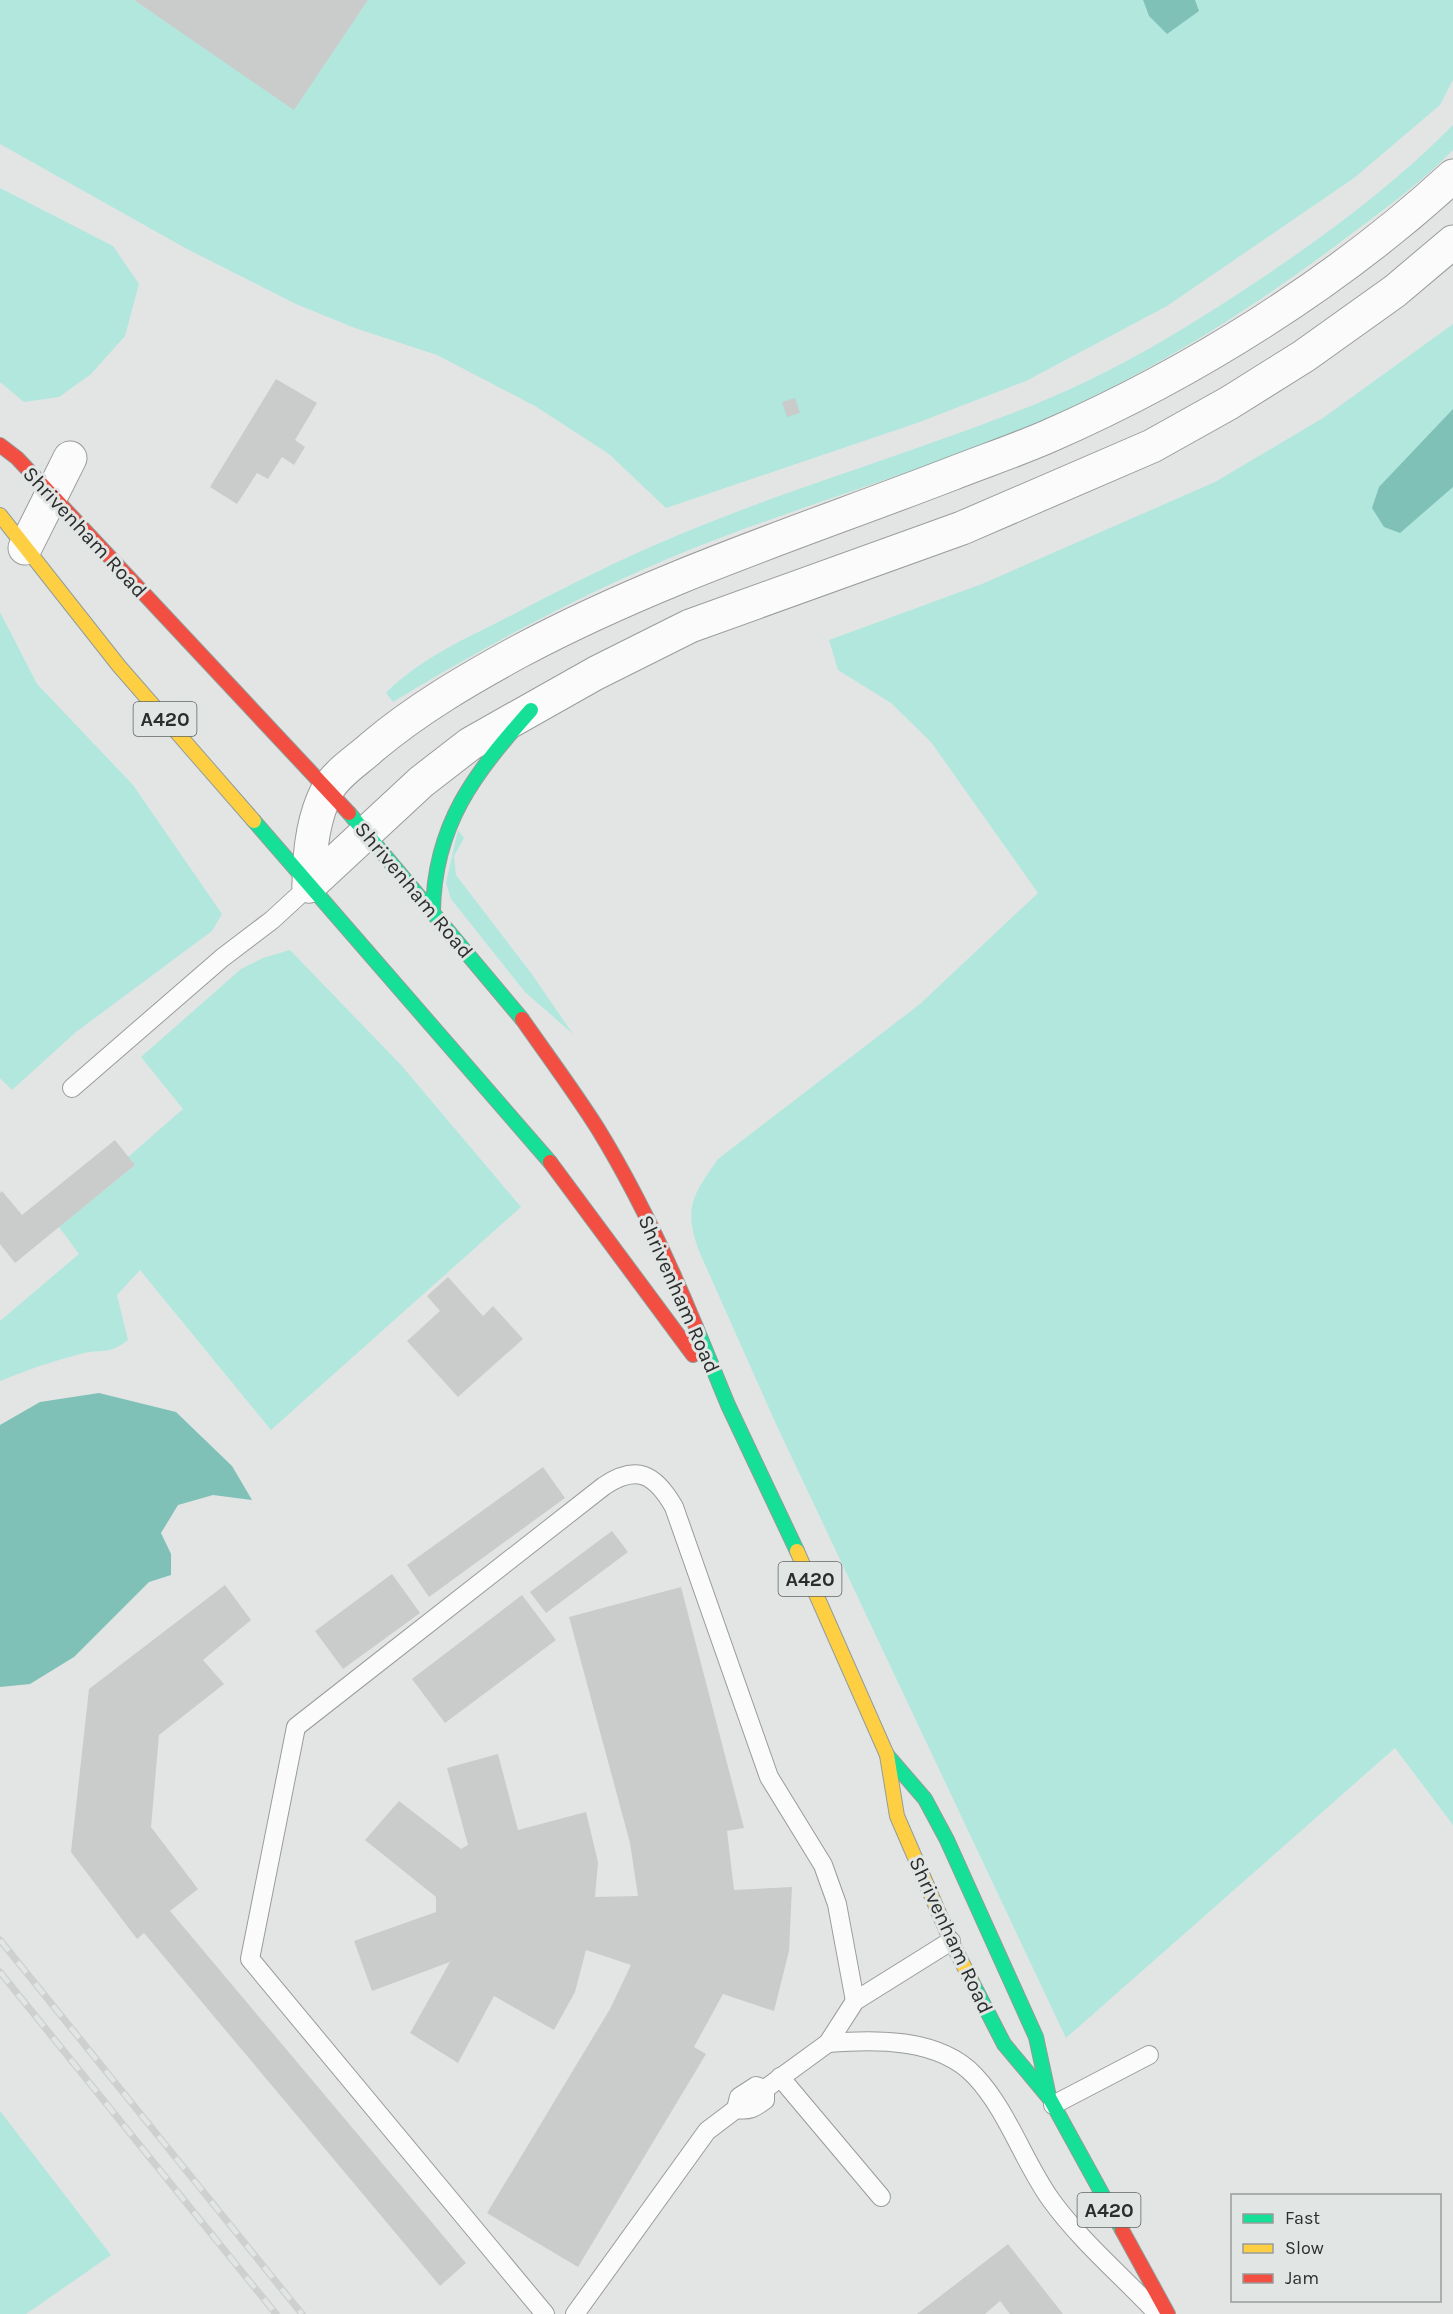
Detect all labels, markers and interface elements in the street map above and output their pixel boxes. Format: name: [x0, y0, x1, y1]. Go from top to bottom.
street label: Shrivenham Road: [18, 461, 152, 603]
road number: A420: [134, 702, 196, 736]
street label: Shrivenham Road: [350, 817, 478, 963]
street label: Shrivenham Road: [633, 1211, 725, 1377]
road number: A420: [778, 1562, 842, 1596]
street label: Shrivenham Road: [904, 1853, 998, 2017]
road number: A420: [1078, 2193, 1140, 2227]
legend: [1231, 2194, 1441, 2302]
text: Fast: [1285, 2207, 1320, 2229]
text: Slow: [1285, 2237, 1324, 2259]
text: Jam: [1285, 2267, 1319, 2289]

